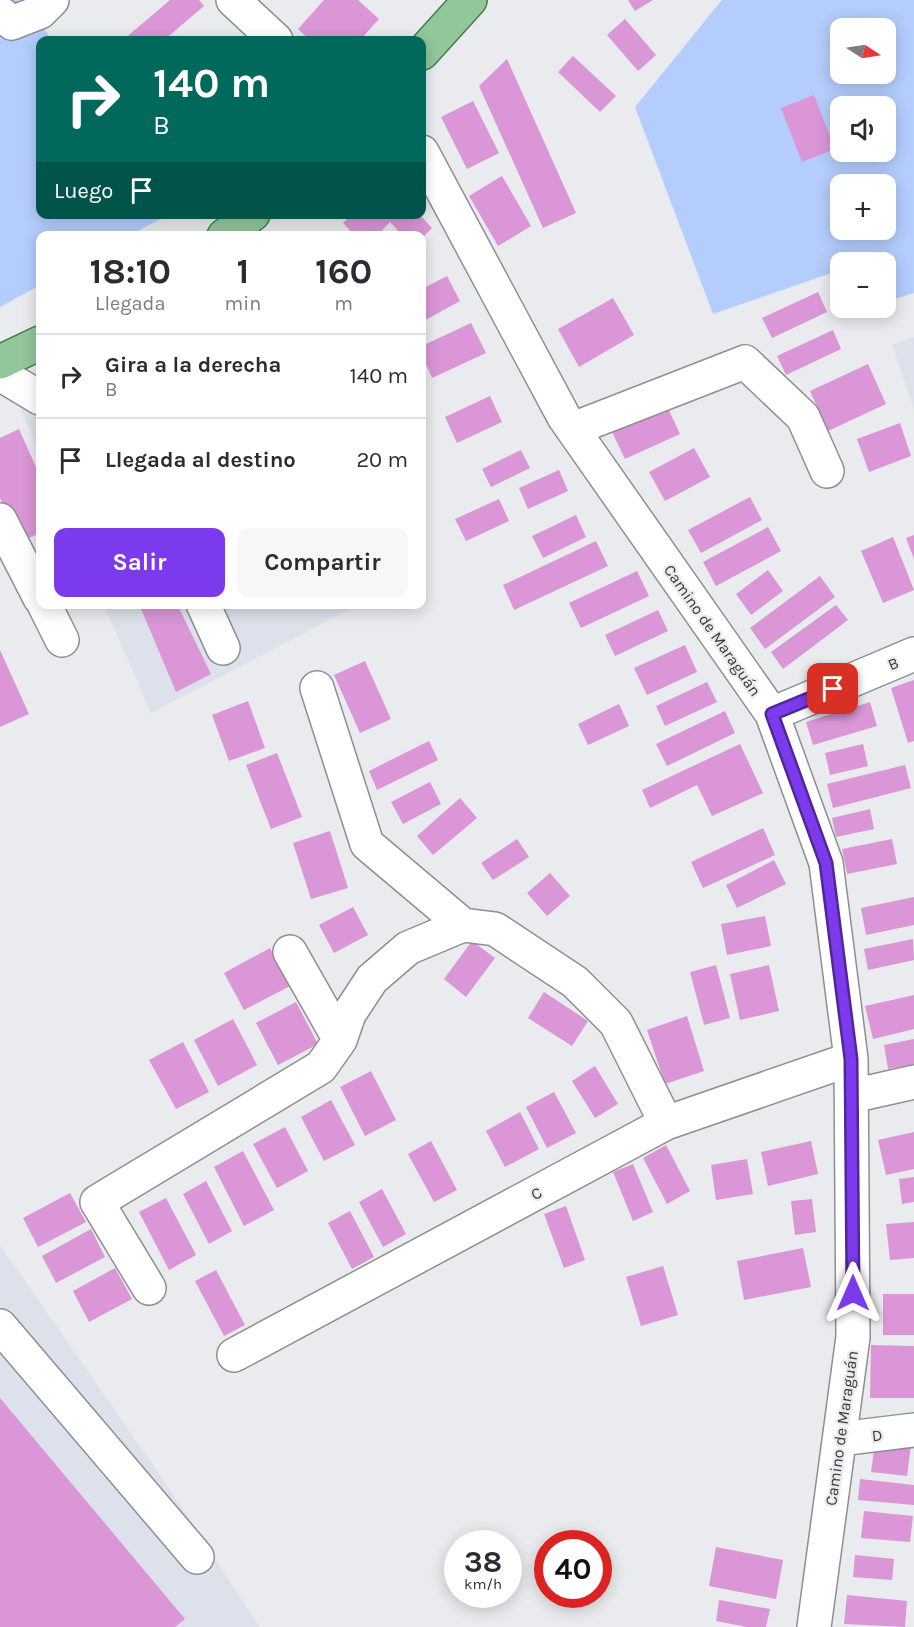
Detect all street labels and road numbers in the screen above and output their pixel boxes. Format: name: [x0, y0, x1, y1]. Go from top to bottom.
street label: Camino de Maraguán: [660, 561, 765, 700]
street label: B: [885, 653, 901, 674]
street label: C: [527, 1183, 545, 1204]
street label: Camino de Maraguán: [821, 1349, 862, 1507]
street label: D: [871, 1425, 883, 1446]

